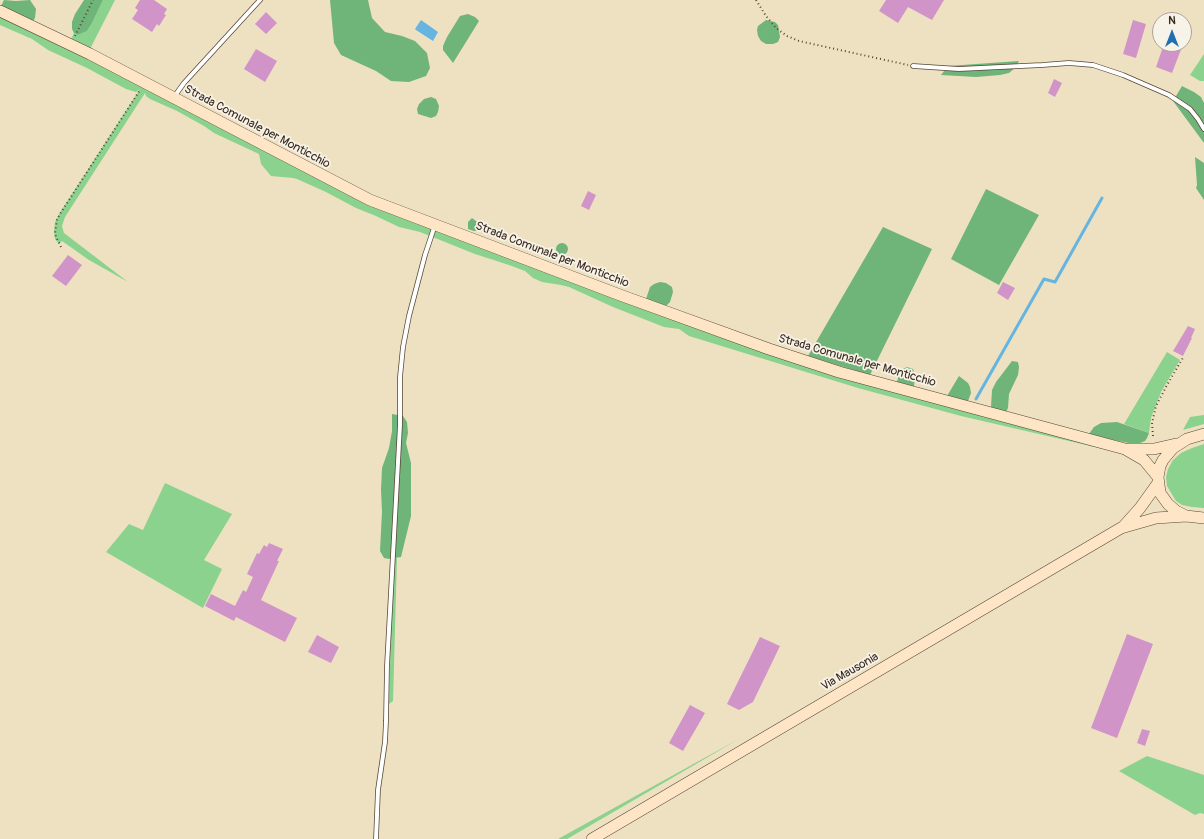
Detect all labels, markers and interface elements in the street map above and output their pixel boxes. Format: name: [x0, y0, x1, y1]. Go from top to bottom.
north arrow: [1152, 12, 1192, 52]
text: N: [1168, 14, 1176, 27]
street label: Strada Comunale per Monticchio: [182, 82, 332, 172]
street label: Strada Comunale per Monticchio: [473, 219, 631, 291]
street label: Strada Comunale per Monticchio: [777, 332, 937, 390]
street label: Via Mausonia: [819, 650, 881, 694]

